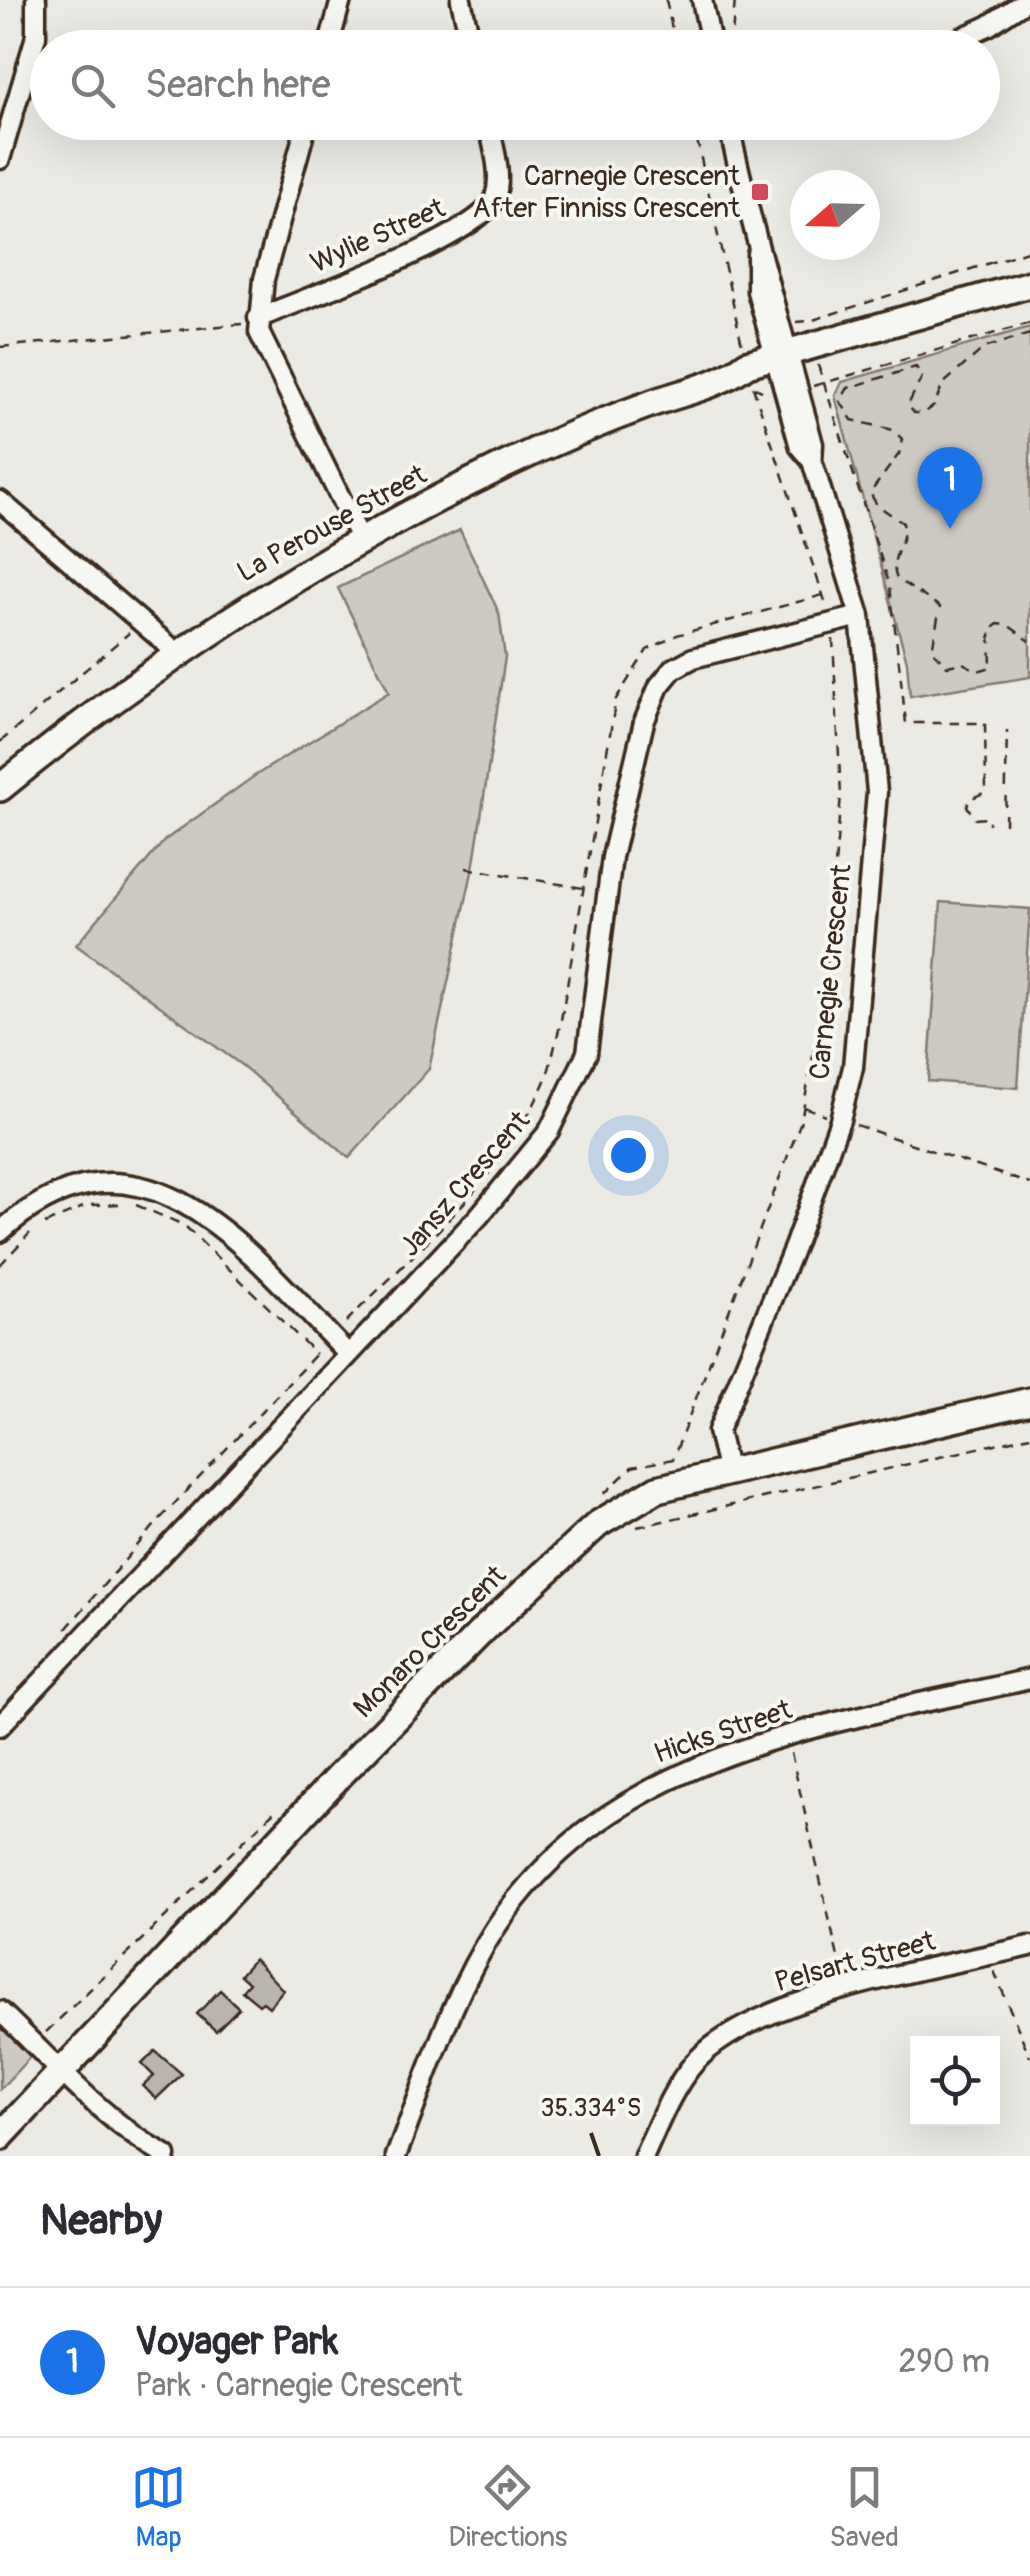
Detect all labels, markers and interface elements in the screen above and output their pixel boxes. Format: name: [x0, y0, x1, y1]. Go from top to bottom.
search box: [30, 30, 1000, 140]
icon: search: [65, 58, 120, 113]
text: Search here: [145, 61, 331, 109]
place label: Carnegie Crescent After Finniss Crescent: [473, 159, 741, 226]
north arrow: [790, 170, 880, 260]
marker: Carnegie Crescent After Finniss Crescent: [749, 181, 771, 203]
street label: Wylie Street: [305, 191, 451, 281]
pin: 1: [918, 446, 982, 529]
street label: La Perouse Street: [231, 457, 433, 590]
street label: Carnegie Crescent: [802, 862, 860, 1081]
street label: Jansz Crescent: [392, 1104, 538, 1264]
your location: [603, 1130, 654, 1181]
street label: Monaro Crescent: [346, 1558, 514, 1726]
street label: Hicks Street: [650, 1692, 797, 1772]
street label: Pelsart Street: [771, 1924, 940, 2000]
map controls: [910, 2036, 1000, 2126]
button: locate: [910, 2036, 1000, 2126]
text: 35.334°S: [541, 2093, 641, 2124]
text: Nearby: [40, 2195, 162, 2247]
text: Voyager Park: [135, 2318, 338, 2366]
text: 1: [66, 2342, 79, 2382]
text: 290 m: [898, 2342, 990, 2382]
text: Park · Carnegie Crescent: [135, 2366, 462, 2406]
tab: Map: [131, 2460, 186, 2555]
tab: Directions: [448, 2460, 567, 2555]
tab: Saved: [829, 2460, 899, 2555]

